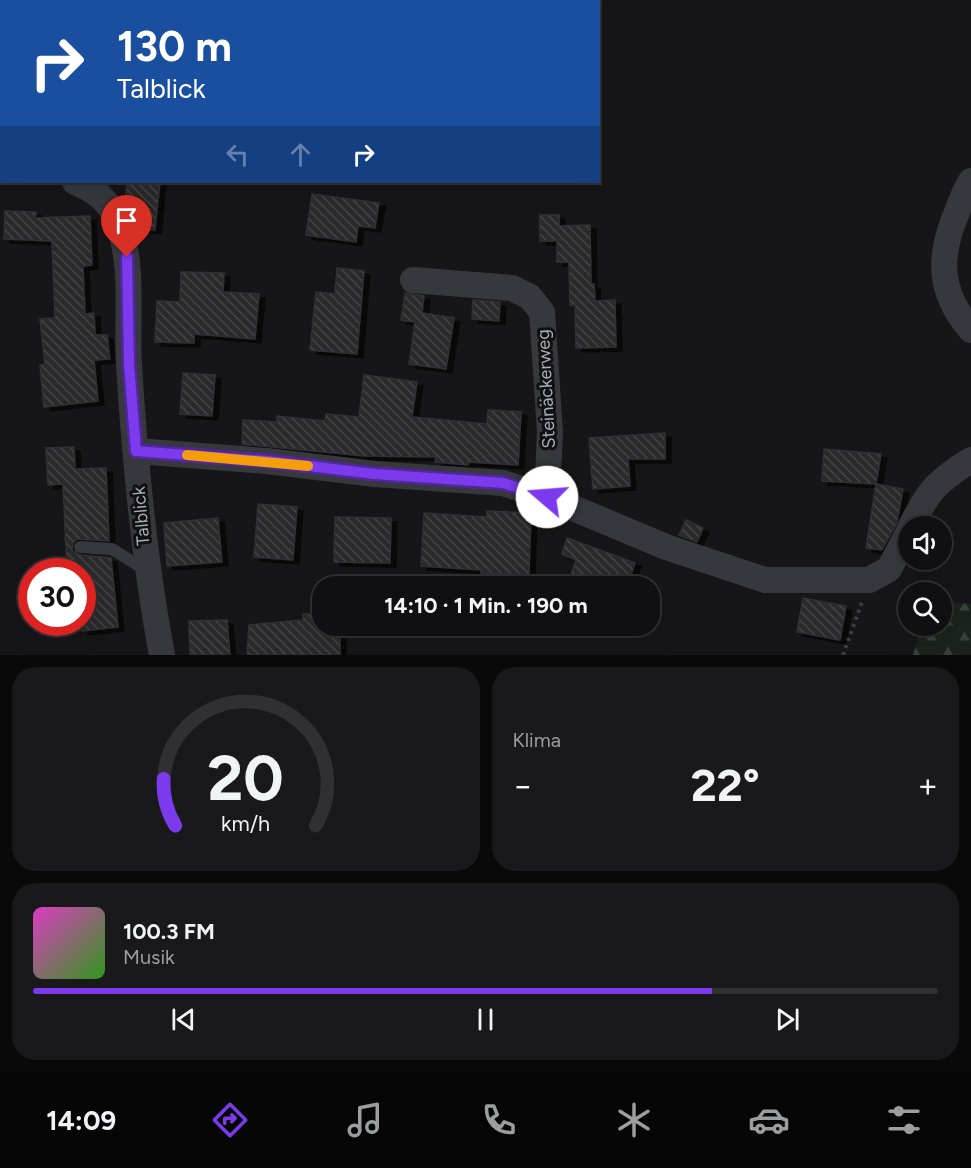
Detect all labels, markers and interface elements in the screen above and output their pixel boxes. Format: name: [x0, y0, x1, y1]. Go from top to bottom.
text: 130 m: [117, 21, 232, 72]
icon: right: [18, 24, 96, 102]
text: Talblick: [117, 72, 206, 105]
icon: left: [221, 138, 254, 171]
icon: ahead: [284, 138, 317, 171]
icon: right: [347, 138, 380, 171]
pin: [101, 195, 152, 257]
icon: arrive: [110, 204, 143, 237]
street label: Steinäckerweg: [532, 329, 560, 449]
position arrow: [515, 465, 579, 529]
street label: Talblick: [127, 485, 155, 546]
map controls: [898, 516, 952, 636]
button: sound: [898, 516, 952, 570]
speed limit sign: 30: [18, 558, 96, 636]
button: search: [898, 582, 952, 636]
text: 14:10 · 1 Min. · 190 m: [384, 592, 588, 619]
text: Klima: [513, 728, 561, 752]
text: 20: [207, 741, 284, 816]
text: 22°: [691, 758, 760, 812]
text: −: [513, 766, 533, 805]
text: +: [917, 766, 938, 805]
text: km/h: [221, 811, 270, 836]
text: 100.3 FM: [123, 918, 215, 945]
text: Musik: [123, 945, 175, 969]
icon: previous: [167, 1003, 200, 1036]
icon: pause: [469, 1003, 502, 1036]
icon: next: [771, 1003, 804, 1036]
icon: directions: [209, 1099, 251, 1141]
icon: music: [344, 1099, 386, 1141]
icon: phone: [478, 1099, 520, 1141]
icon: climate: [613, 1099, 655, 1141]
icon: car: [748, 1099, 790, 1141]
icon: filters: [883, 1099, 925, 1141]
text: 14:09: [46, 1104, 116, 1137]

